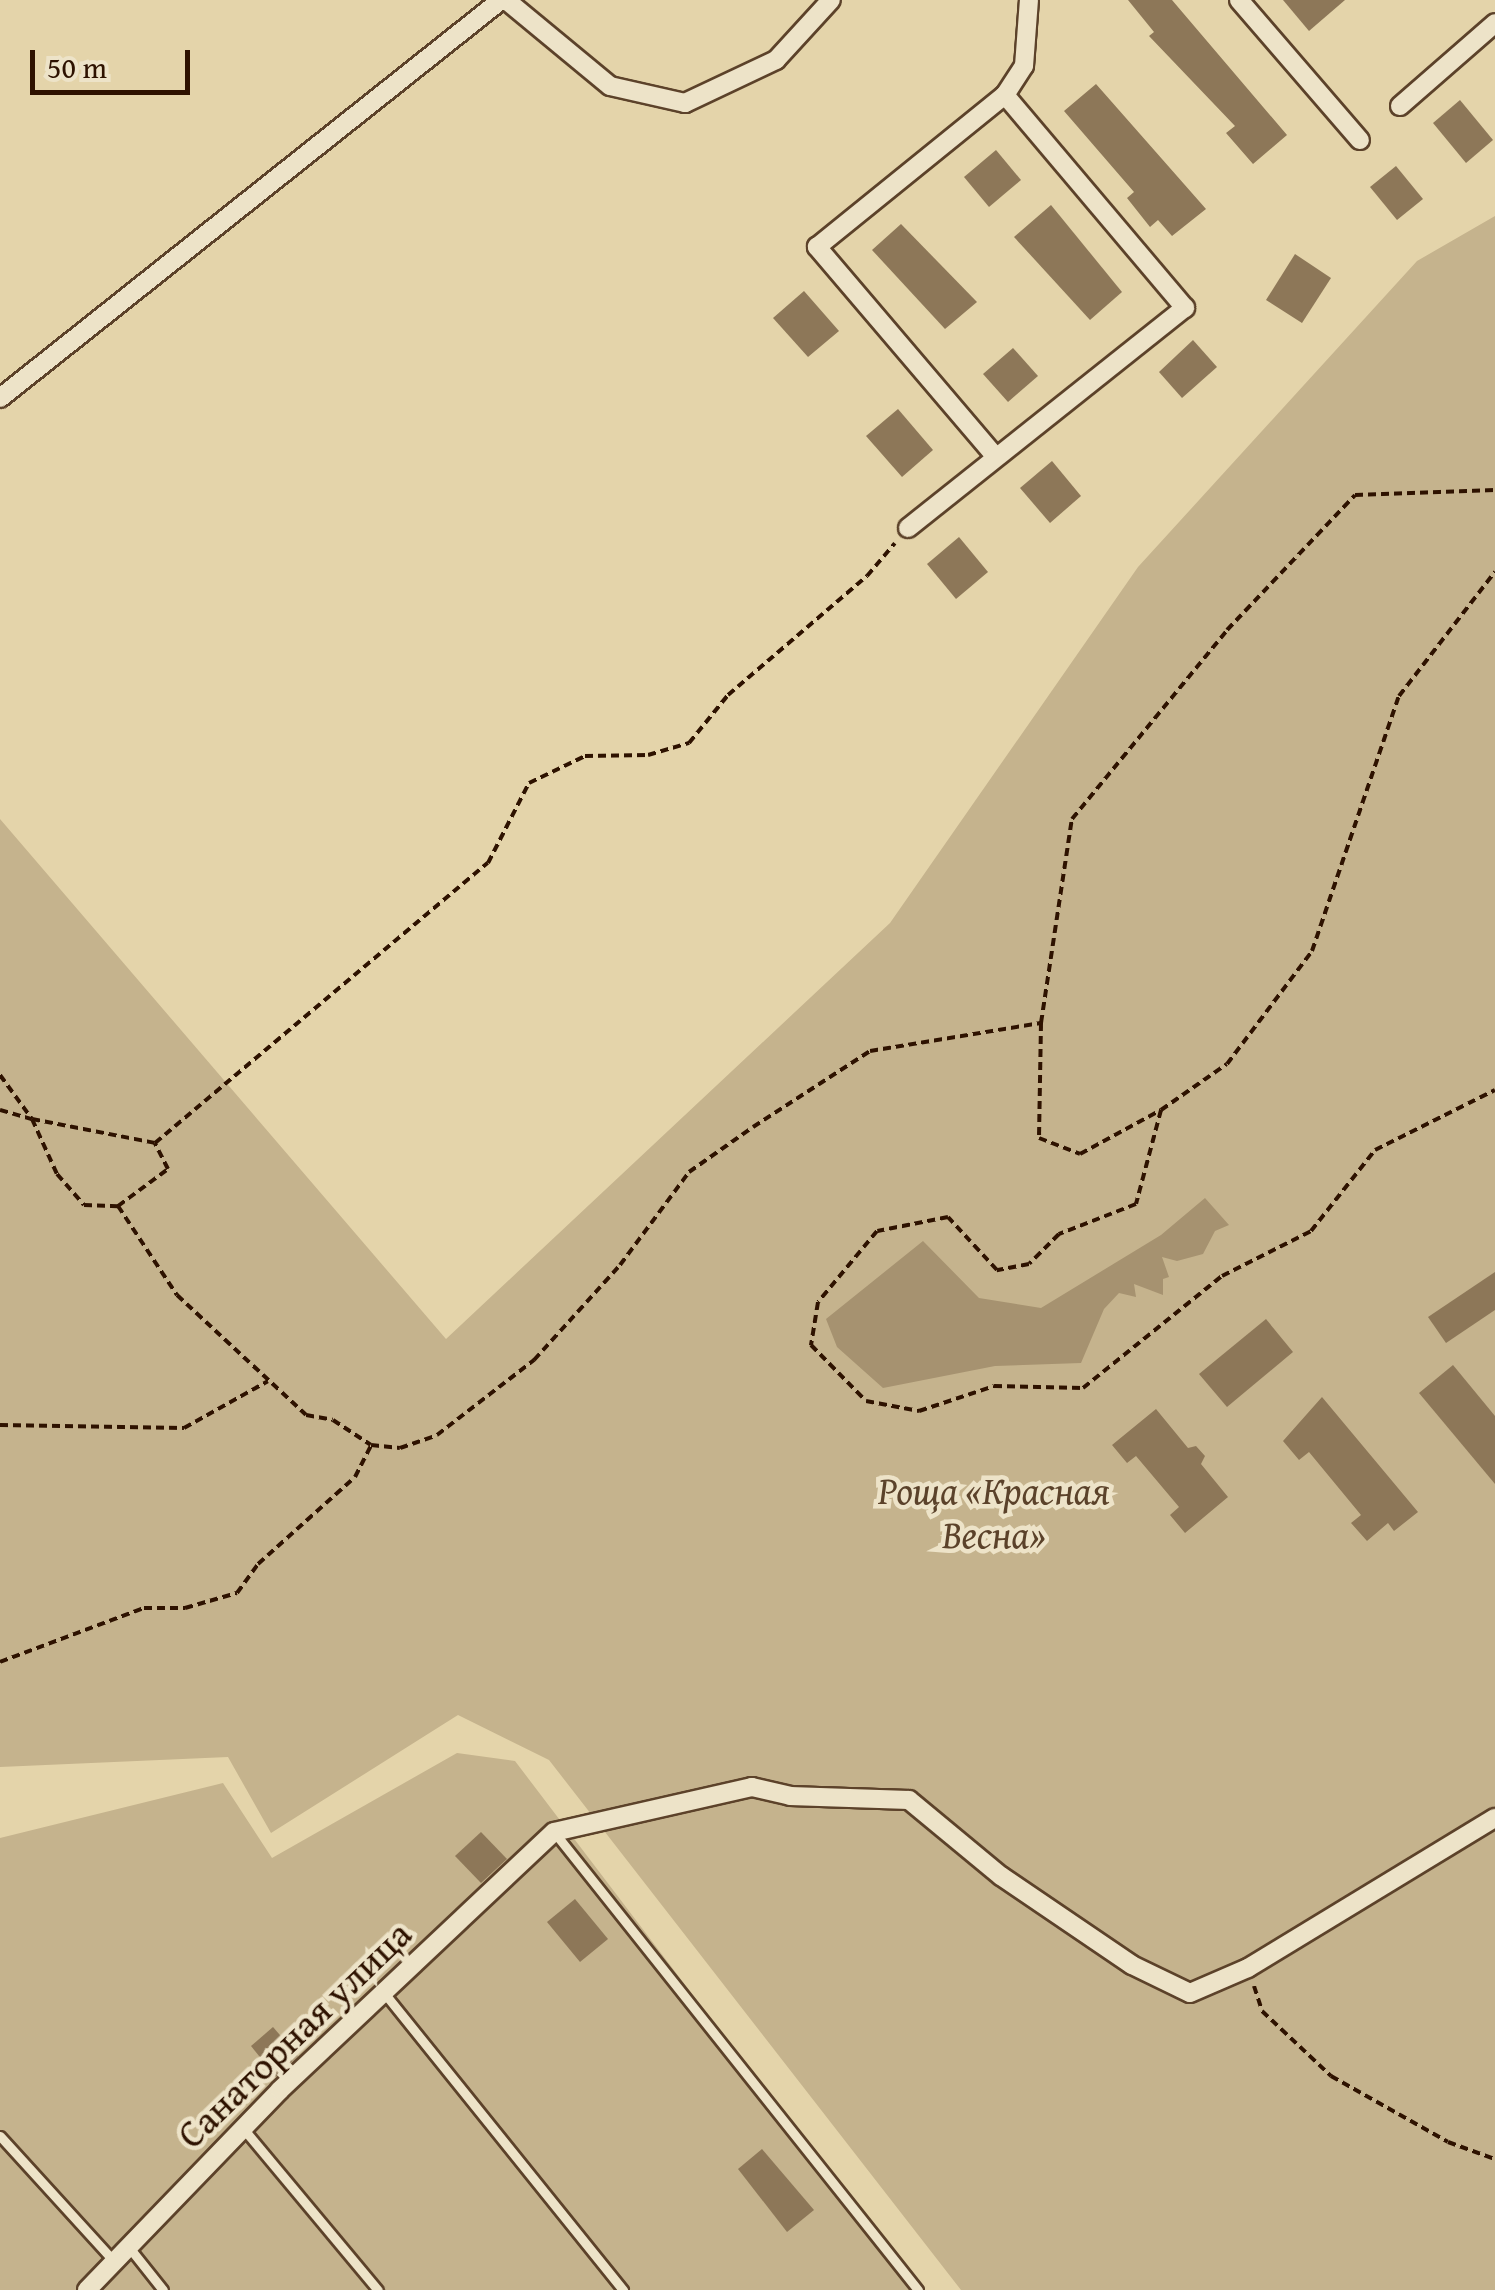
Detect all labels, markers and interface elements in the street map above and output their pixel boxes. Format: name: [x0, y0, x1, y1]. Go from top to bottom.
scale bar: [35, 30, 195, 92]
text: 50 m: [47, 45, 107, 89]
park label: Роща «Красная Весна»: [878, 1468, 1110, 1558]
street label: Санаторная улица: [168, 1911, 420, 2157]

